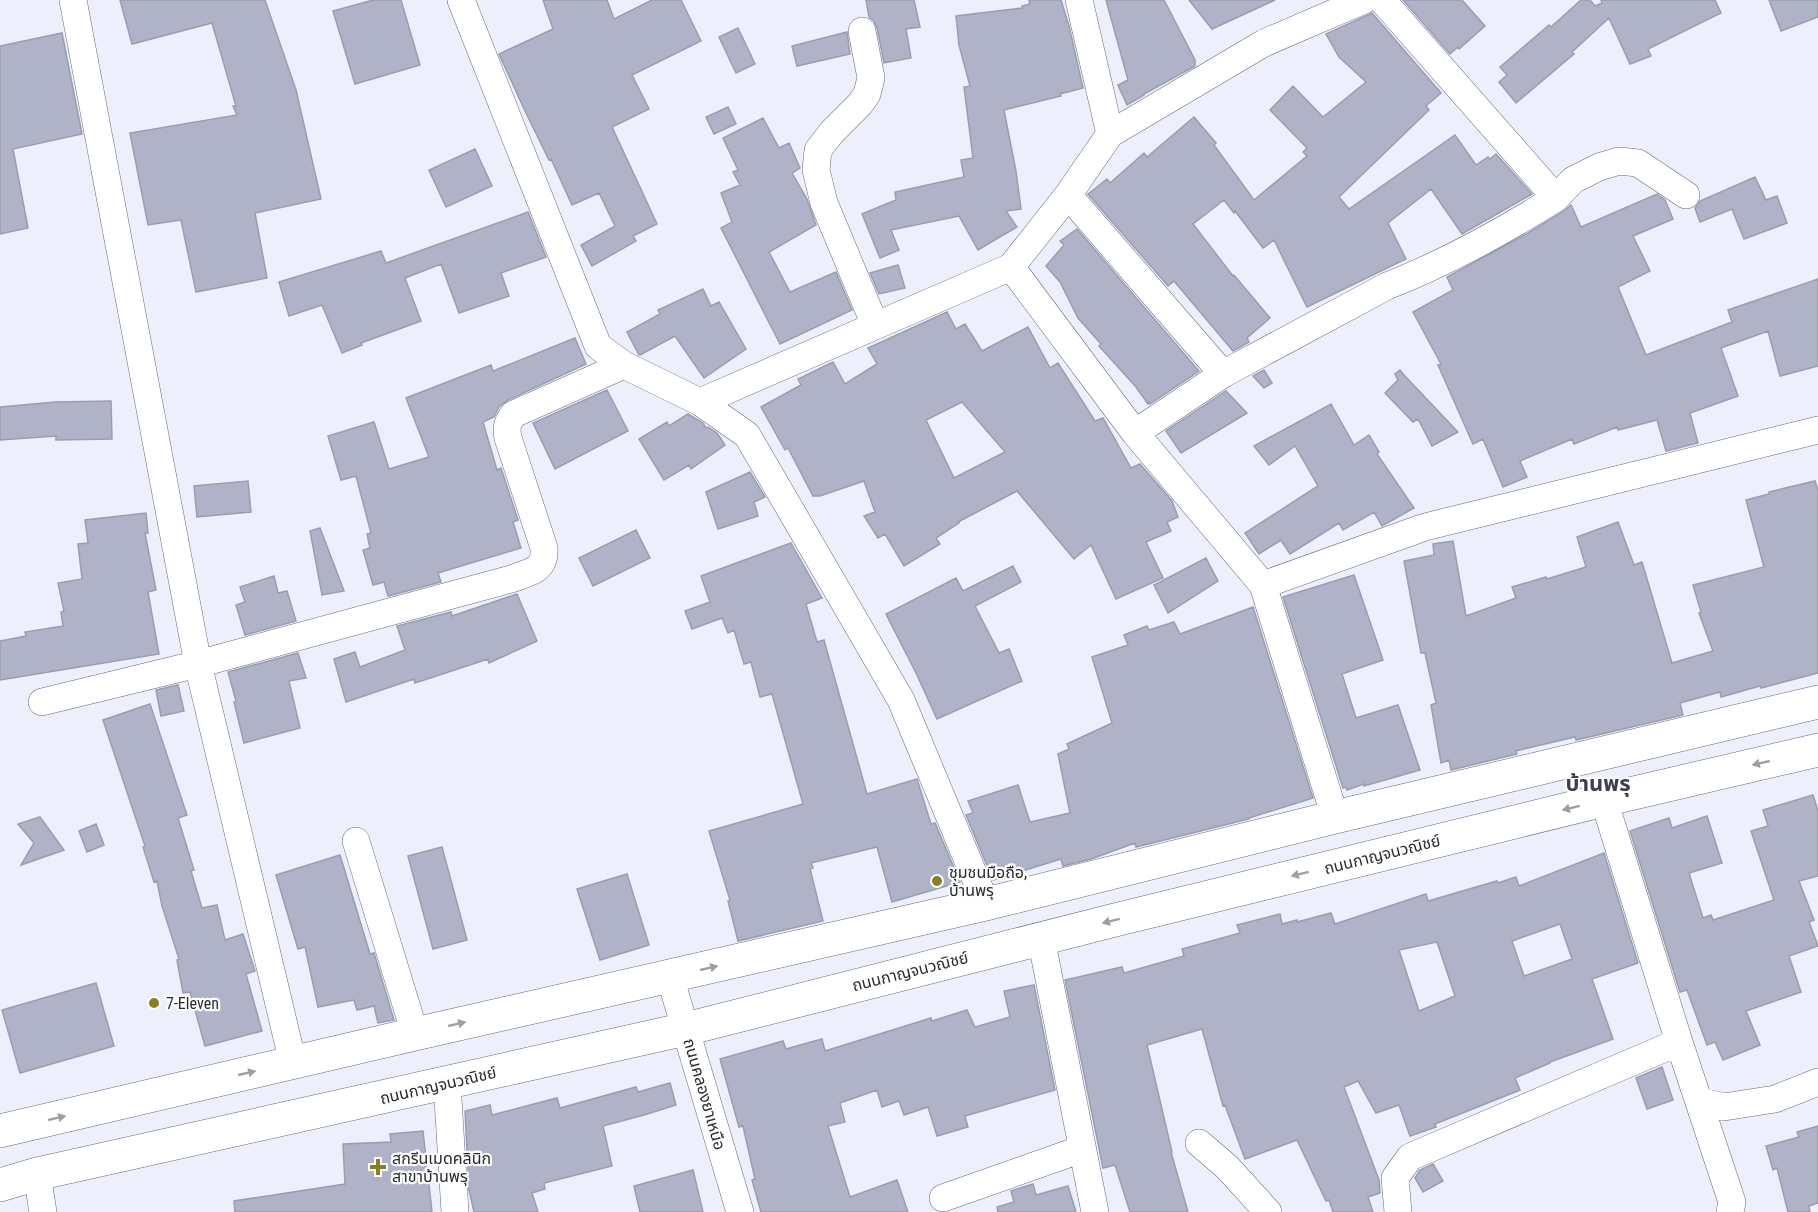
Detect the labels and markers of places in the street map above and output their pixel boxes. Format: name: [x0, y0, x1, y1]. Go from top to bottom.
place label: ชุมชนมือถือ, บ้านพรุ: [949, 863, 1027, 900]
marker: ชุมชนมือถือ, บ้านพรุ: [930, 874, 944, 888]
place label: 7-Eleven: [166, 994, 219, 1013]
marker: 7-Eleven: [147, 996, 161, 1010]
place label: สกรีนเมดคลินิก สาขาบ้านพรุ: [392, 1149, 491, 1186]
marker: สกรีนเมดคลินิก สาขาบ้านพรุ: [369, 1158, 387, 1176]

